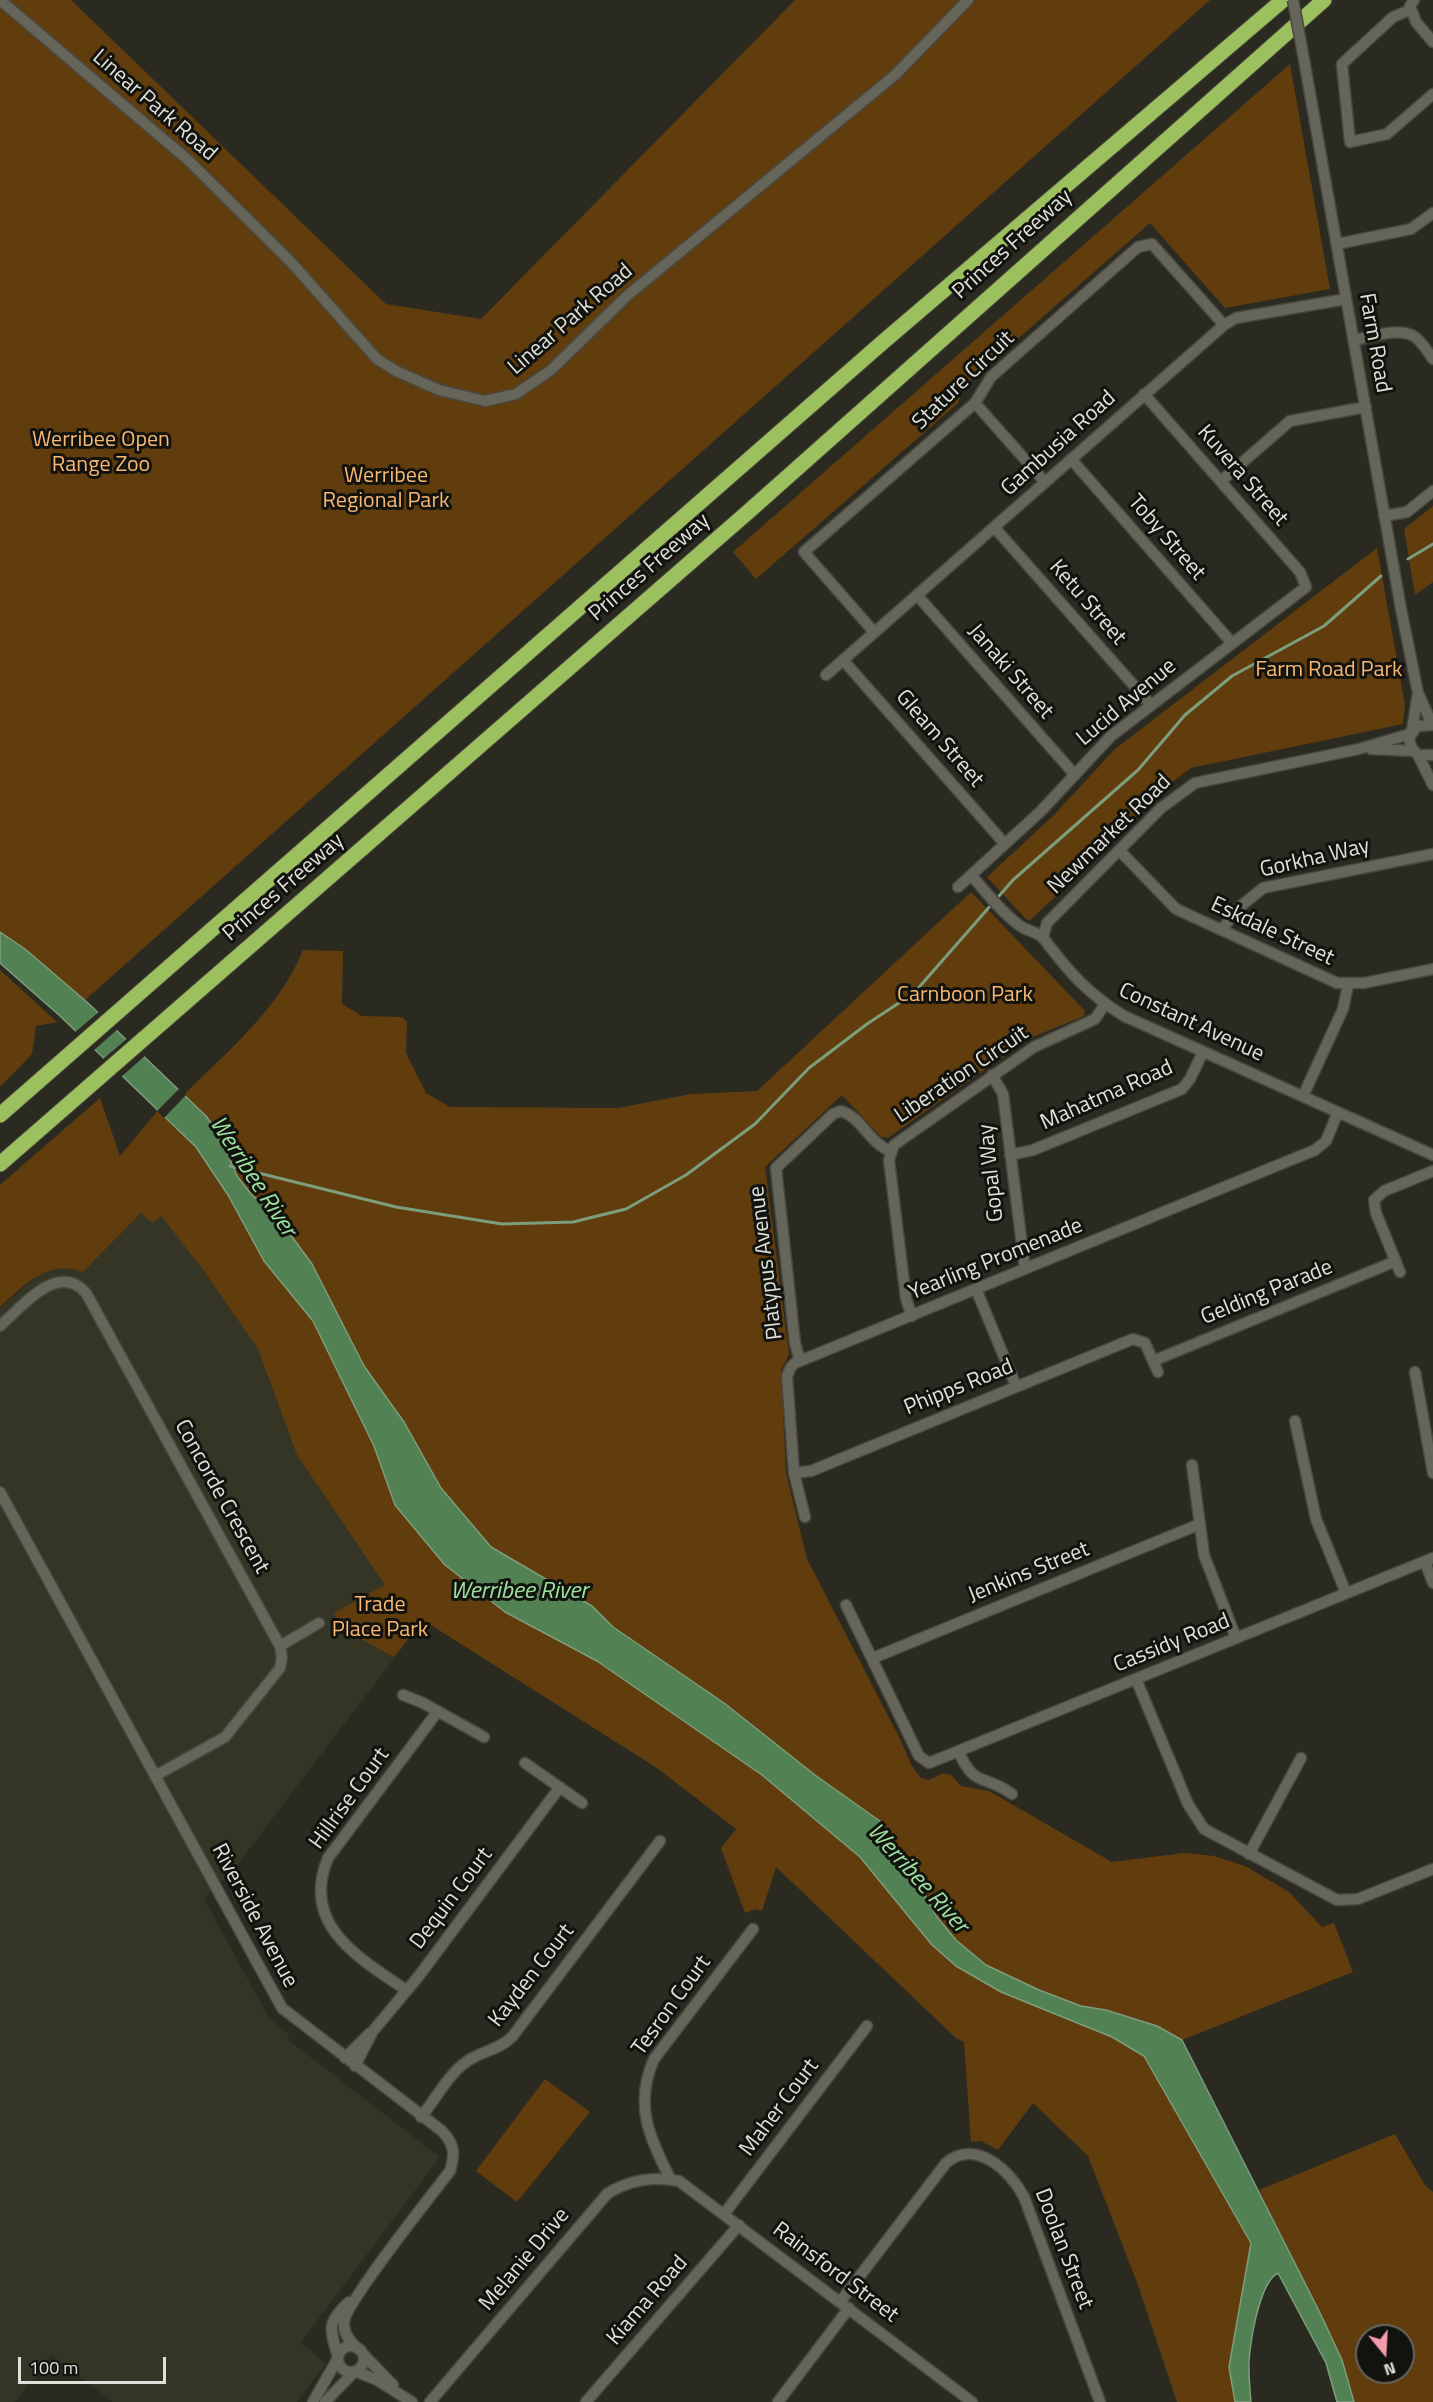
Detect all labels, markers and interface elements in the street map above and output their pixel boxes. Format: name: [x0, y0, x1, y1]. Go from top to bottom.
street label: Linear Park Road: [86, 45, 222, 167]
street label: Princes Freeway: [948, 184, 1078, 306]
street label: Linear Park Road: [503, 259, 639, 381]
street label: Farm Road: [1352, 291, 1396, 395]
street label: Stature Circuit: [908, 326, 1020, 436]
street label: Gambusia Road: [996, 386, 1122, 502]
street label: Kuvera Street: [1191, 420, 1293, 532]
park label: Werribee Open Range Zoo: [32, 428, 170, 480]
park label: Werribee Regional Park: [322, 464, 450, 516]
street label: Toby Street: [1122, 490, 1210, 586]
street label: Princes Freeway: [584, 508, 716, 628]
street label: Ketu Street: [1043, 555, 1131, 651]
street label: Janaki Street: [962, 619, 1058, 725]
street label: Lucid Avenue: [1072, 654, 1182, 752]
park label: Farm Road Park: [1255, 658, 1403, 684]
street label: Gleam Street: [889, 685, 989, 793]
street label: Newmarket Road: [1043, 770, 1177, 900]
street label: Princes Freeway: [218, 828, 350, 948]
street label: Gorkha Way: [1258, 834, 1372, 884]
street label: Eskdale Street: [1206, 892, 1338, 972]
street label: Constant Avenue: [1114, 978, 1268, 1068]
park label: Carnboon Park: [897, 983, 1033, 1009]
street label: Liberation Circuit: [890, 1021, 1034, 1129]
street label: Mahatma Road: [1037, 1055, 1177, 1137]
water label: Werribee River: [202, 1111, 302, 1243]
street label: Gopal Way: [974, 1123, 1010, 1223]
street label: Platypus Avenue: [744, 1185, 790, 1341]
street label: Yearling Promenade: [905, 1213, 1087, 1307]
street label: Gelding Parade: [1197, 1255, 1337, 1331]
street label: Phipps Road: [900, 1354, 1018, 1422]
street label: Concorde Crescent: [168, 1415, 274, 1579]
street label: Jenkins Street: [965, 1537, 1093, 1609]
water label: Werribee River: [450, 1578, 588, 1606]
park label: Trade Place Park: [332, 1593, 428, 1645]
street label: Cassidy Road: [1110, 1609, 1234, 1679]
street label: Hillrise Court: [304, 1743, 396, 1855]
water label: Werribee River: [860, 1818, 974, 1940]
street label: Riverside Avenue: [205, 1840, 303, 1992]
street label: Dequin Court: [405, 1843, 499, 1955]
street label: Kayden Court: [484, 1919, 580, 2033]
street label: Tesron Court: [627, 1951, 717, 2061]
street label: Maher Court: [735, 2054, 825, 2162]
street label: Doolan Street: [1028, 2185, 1098, 2313]
street label: Melanie Drive: [474, 2203, 576, 2317]
street label: Rainsford Street: [767, 2217, 903, 2329]
street label: Kiama Road: [602, 2251, 694, 2351]
north arrow: [1355, 2324, 1415, 2384]
scale bar: [21, 2345, 170, 2383]
text: 100 m: [29, 2354, 78, 2381]
text: N: [1381, 2356, 1399, 2382]

